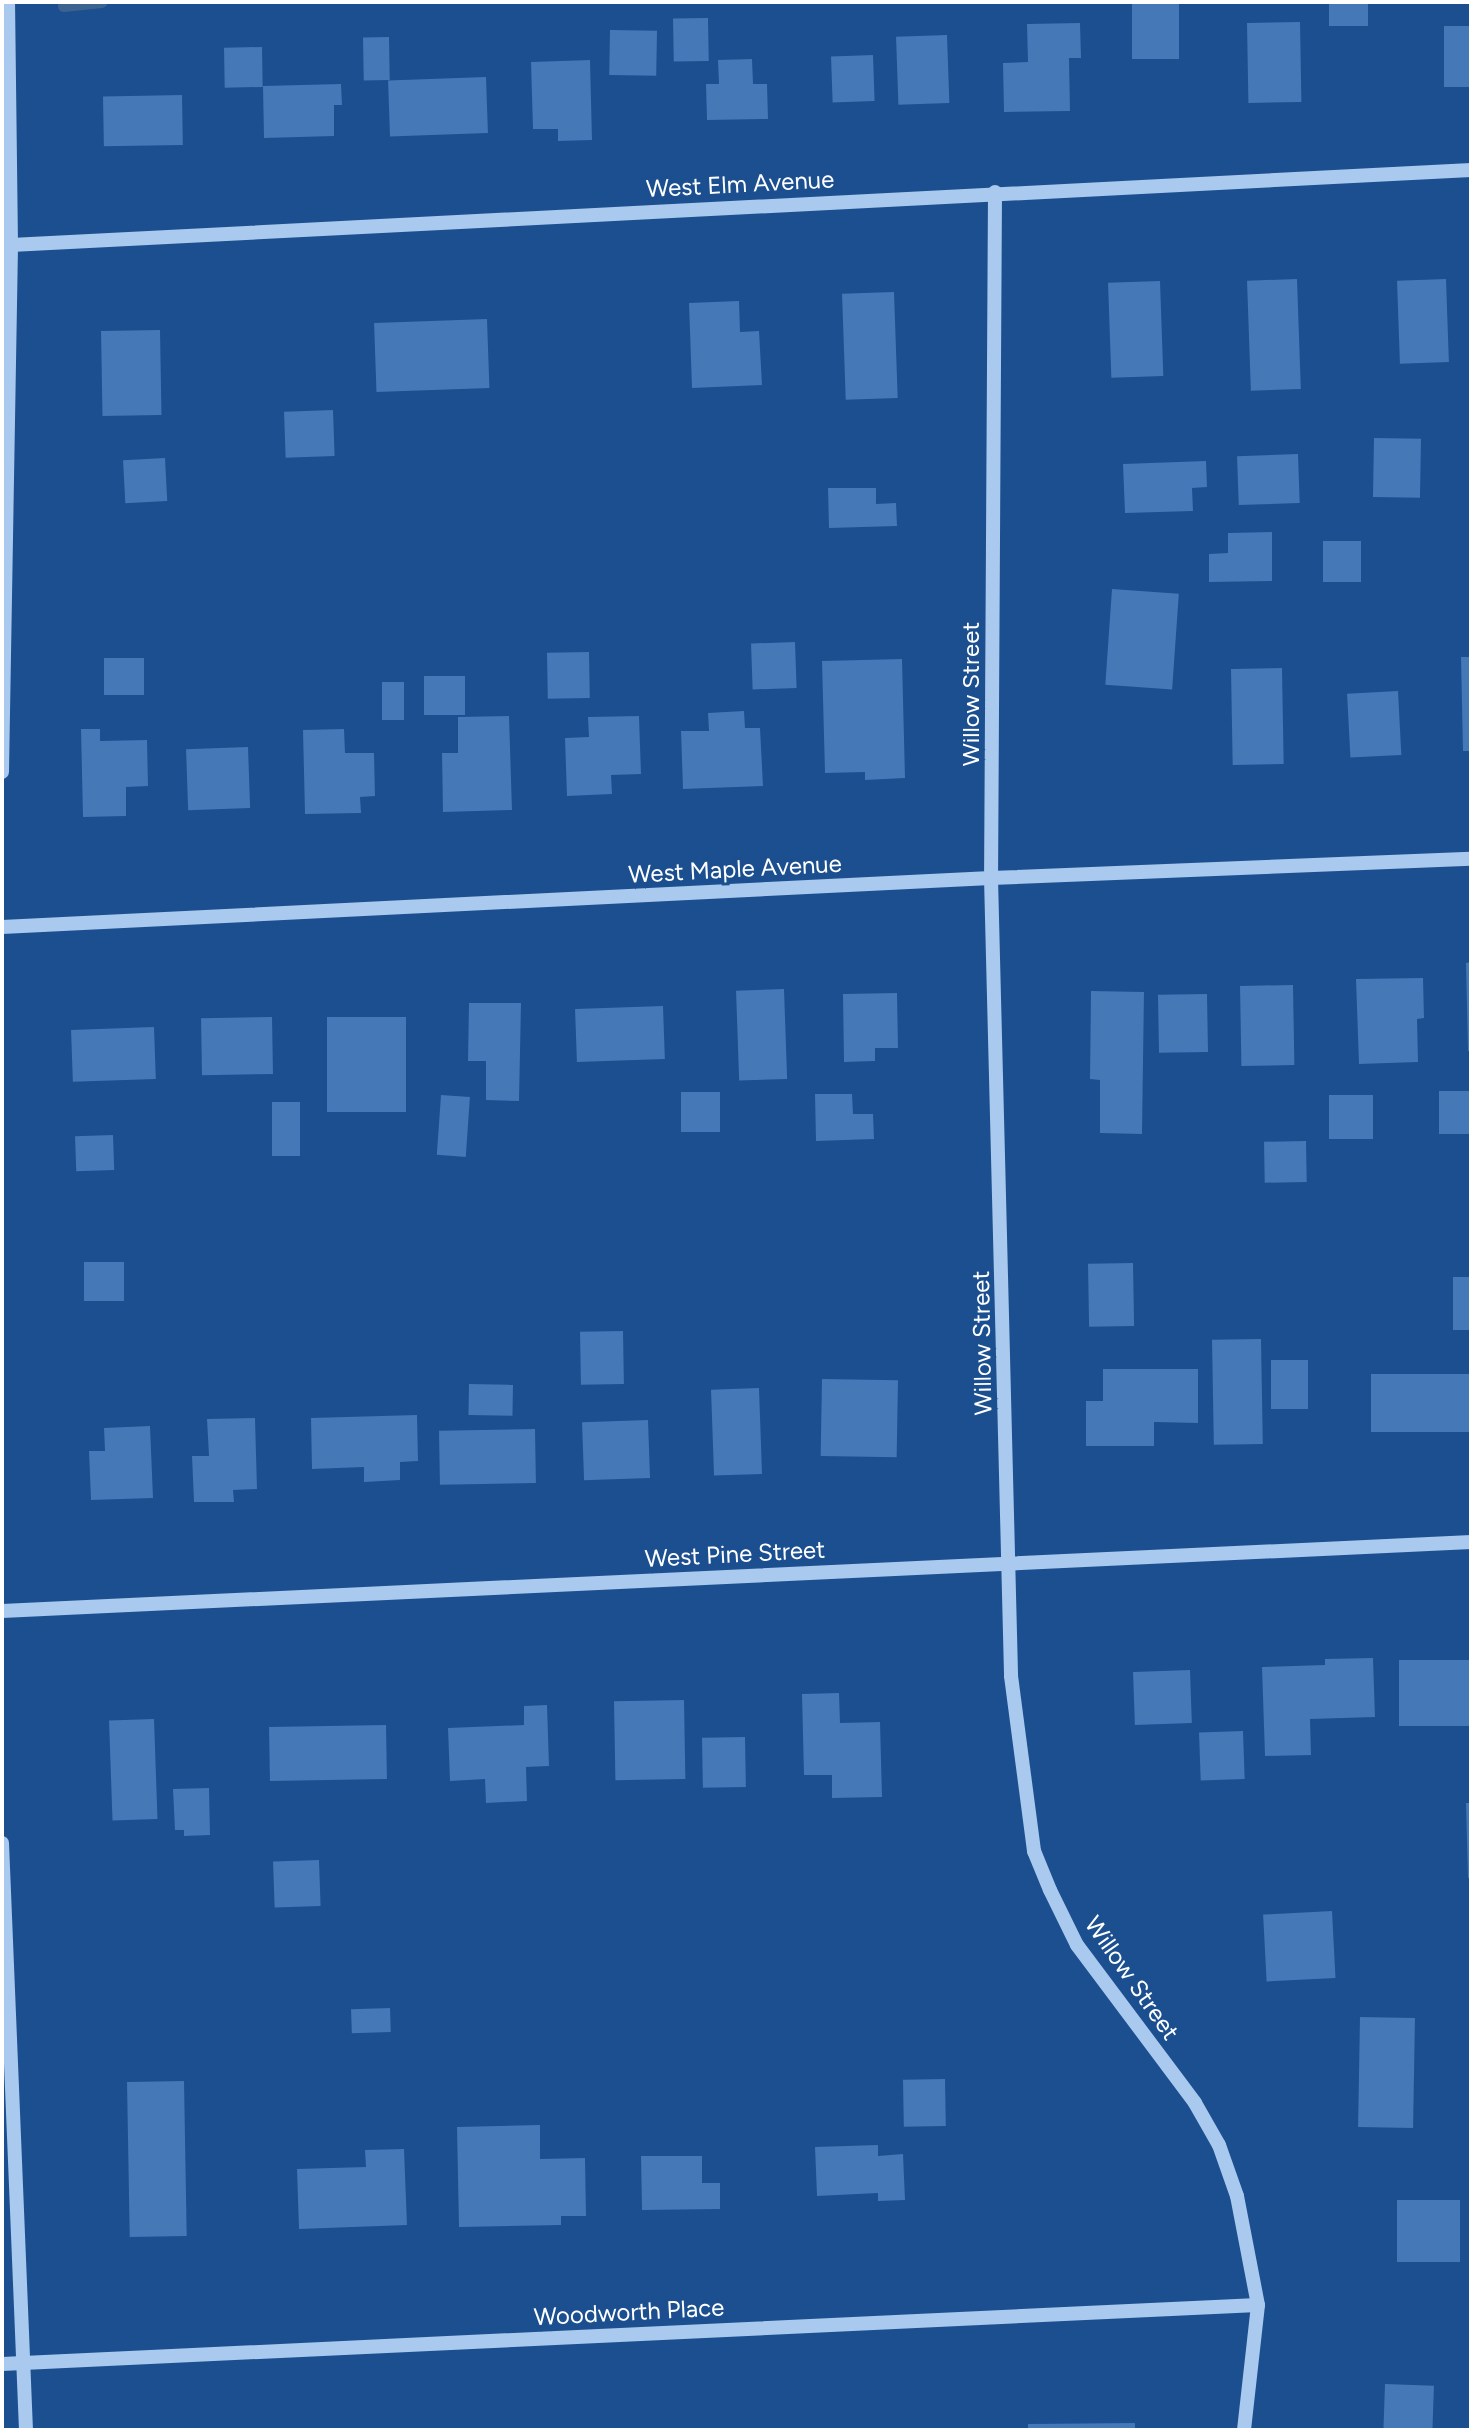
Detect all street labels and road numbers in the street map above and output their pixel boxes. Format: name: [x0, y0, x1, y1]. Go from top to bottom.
street label: West Elm Avenue: [645, 165, 835, 203]
street label: Willow Street: [957, 622, 985, 766]
street label: West Maple Avenue: [628, 849, 842, 889]
street label: Willow Street: [966, 1270, 998, 1416]
street label: West Pine Street: [644, 1535, 826, 1573]
street label: Willow Street: [1079, 1910, 1185, 2046]
street label: Woodworth Place: [533, 2293, 725, 2331]

